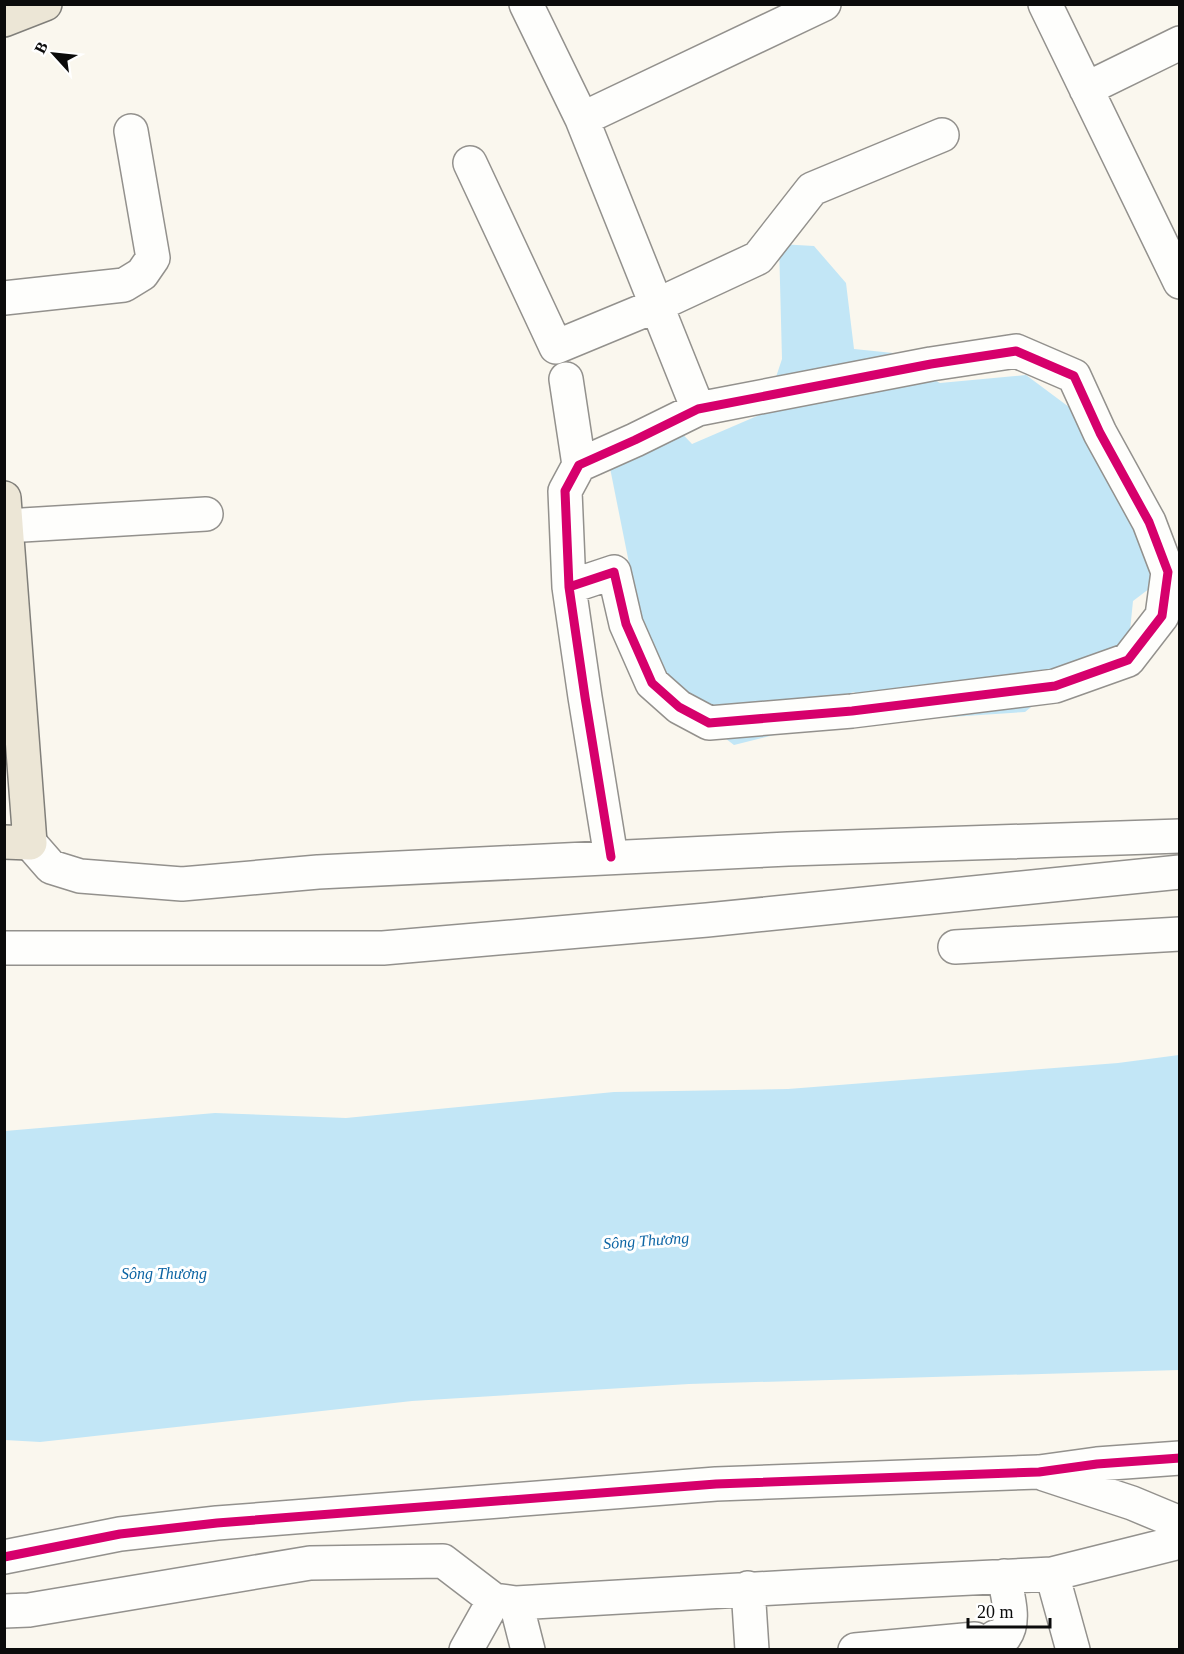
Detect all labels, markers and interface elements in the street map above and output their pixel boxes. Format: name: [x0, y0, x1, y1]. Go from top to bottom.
north arrow: [24, 24, 84, 84]
text: B: [31, 39, 51, 56]
water label: Sông Thương: [602, 1229, 690, 1253]
water label: Sông Thương: [121, 1265, 207, 1283]
scale bar: [968, 1591, 1050, 1629]
text: 20 m: [977, 1602, 1014, 1622]

